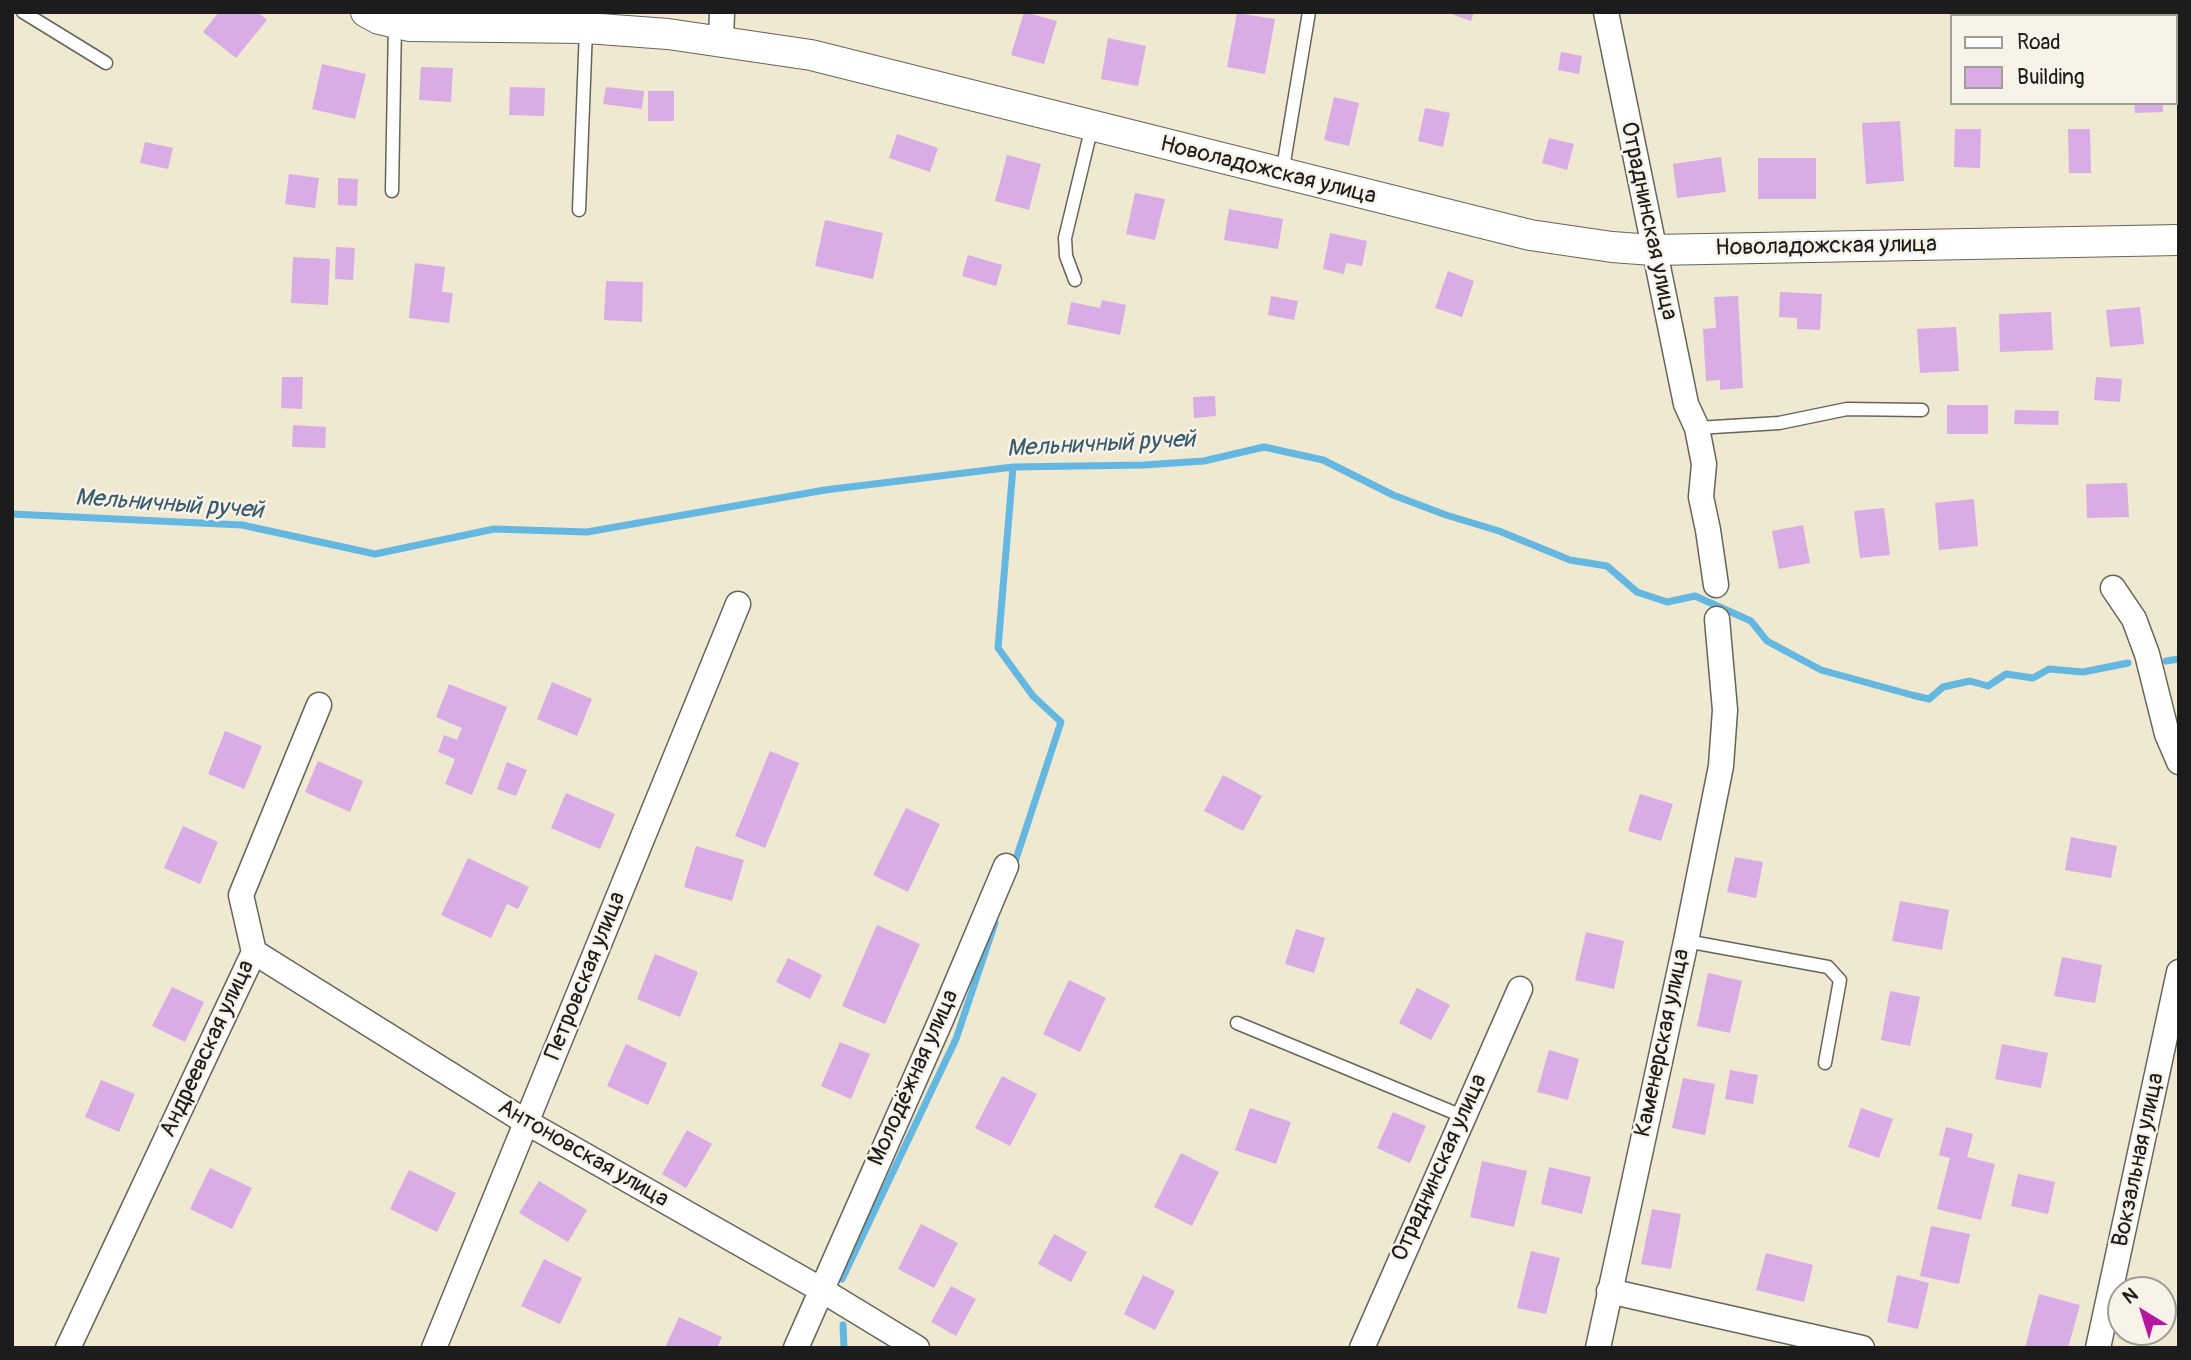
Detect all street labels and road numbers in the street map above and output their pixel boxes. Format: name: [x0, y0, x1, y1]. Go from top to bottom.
street label: Отраднинская улица: [1614, 119, 1682, 323]
street label: Новоладожская улица: [1157, 131, 1379, 211]
street label: Новоладожская улица: [1715, 231, 1937, 263]
street label: Петровская улица: [540, 888, 632, 1064]
street label: Каменерская улица: [1630, 947, 1696, 1139]
street label: Андреевская улица: [155, 956, 261, 1142]
street label: Молодёжная улица: [863, 986, 965, 1170]
street label: Отраднинская улица: [1386, 1070, 1494, 1266]
street label: Вокзальная улица: [2107, 1071, 2171, 1249]
street label: Антоновская улица: [493, 1094, 673, 1214]

